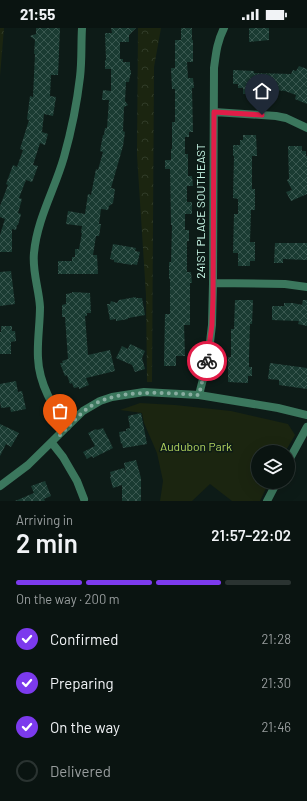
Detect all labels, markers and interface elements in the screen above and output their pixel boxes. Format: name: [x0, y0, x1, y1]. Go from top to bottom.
text: 21:55: [20, 5, 55, 23]
pin: [245, 74, 279, 115]
icon: home: [251, 80, 273, 102]
street label: 241ST PLACE SOUTHEAST: [193, 143, 207, 279]
courier: [187, 341, 227, 381]
icon: bike: [196, 350, 218, 372]
pin: [43, 394, 77, 435]
icon: bag: [49, 400, 71, 422]
park label: Audubon Park: [160, 439, 232, 453]
map controls: [251, 445, 295, 489]
button: layers: [251, 445, 295, 489]
text: Arriving in: [16, 512, 73, 528]
text: 21:57–22:02: [211, 526, 291, 544]
text: 2 min: [16, 527, 78, 558]
text: On the way · 200 m: [16, 591, 120, 607]
icon: check: [16, 628, 38, 650]
text: Confirmed: [50, 630, 118, 648]
text: 21:28: [262, 631, 291, 647]
icon: check: [16, 672, 38, 694]
text: Preparing: [50, 674, 114, 692]
text: 21:30: [261, 675, 291, 691]
icon: check: [16, 716, 38, 738]
text: On the way: [50, 718, 120, 736]
text: 21:46: [261, 719, 291, 735]
text: Delivered: [50, 762, 111, 780]

